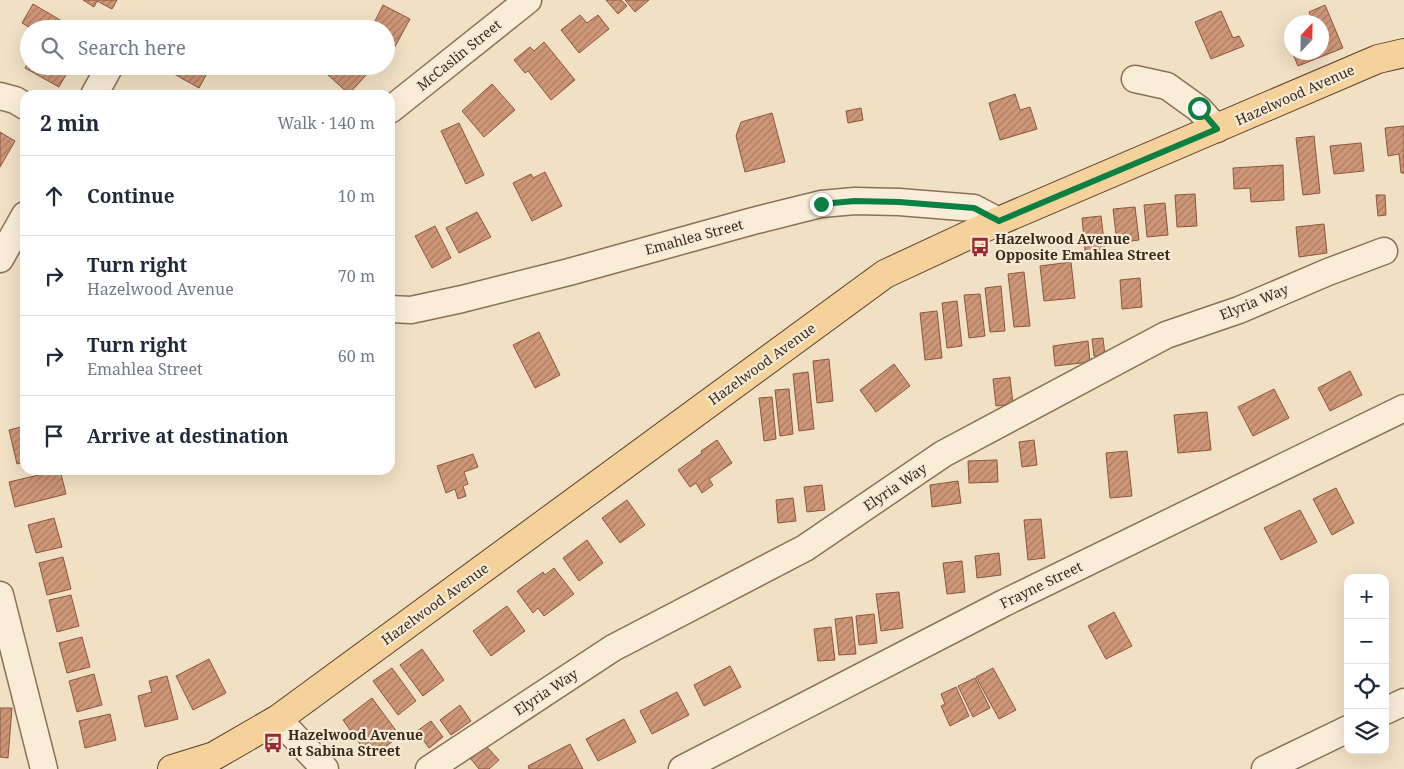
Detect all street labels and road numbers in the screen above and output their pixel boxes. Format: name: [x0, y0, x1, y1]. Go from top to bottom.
street label: McCaslin Street: [413, 15, 505, 95]
street label: Hazelwood Avenue: [1232, 60, 1357, 129]
street label: Emahlea Street: [643, 214, 745, 259]
street label: Elyria Way: [1217, 279, 1291, 324]
street label: Hazelwood Avenue: [704, 318, 819, 409]
street label: Elyria Way: [859, 458, 930, 515]
street label: Frayne Street: [996, 556, 1085, 613]
street label: Hazelwood Avenue: [377, 558, 492, 649]
street label: Elyria Way: [510, 664, 581, 719]

